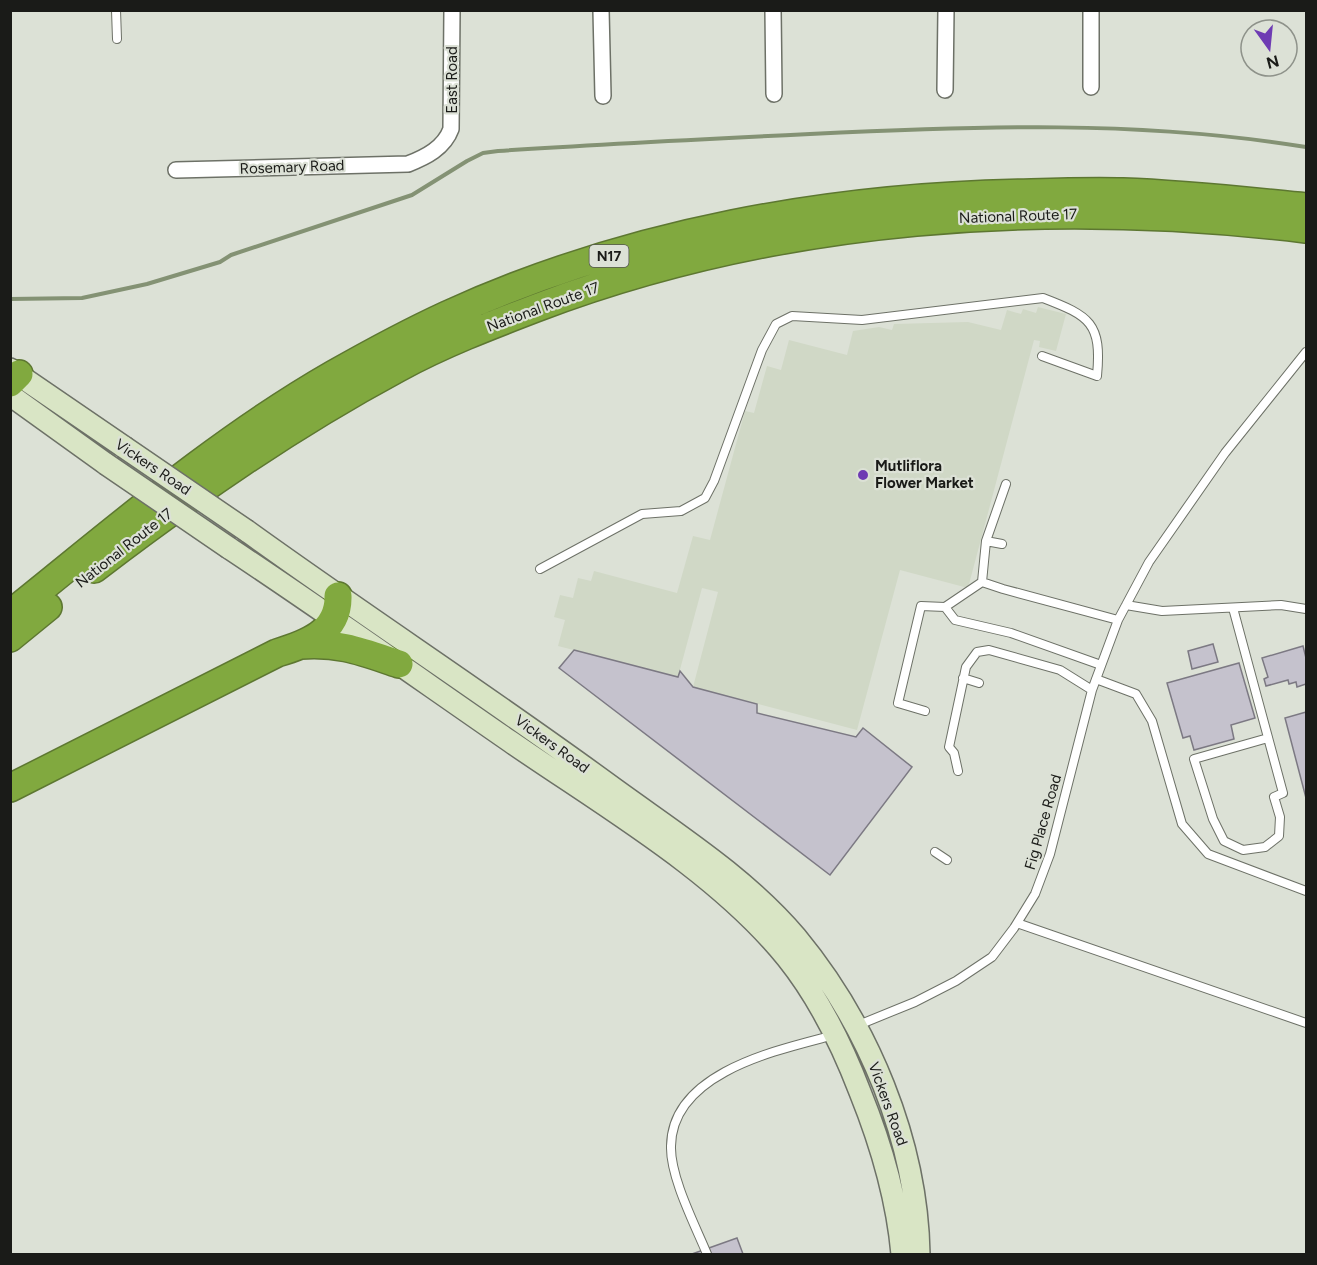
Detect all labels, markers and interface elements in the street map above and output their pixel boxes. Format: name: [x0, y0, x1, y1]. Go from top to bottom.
north arrow: [1239, 18, 1299, 78]
street label: East Road: [443, 46, 461, 114]
text: N: [1264, 51, 1281, 73]
street label: Rosemary Road: [239, 156, 345, 178]
street label: National Route 17: [959, 205, 1077, 227]
road number: N17: [590, 245, 628, 267]
street label: National Route 17: [484, 278, 602, 336]
street label: Vickers Road: [112, 435, 194, 499]
place label: Mutliflora Flower Market: [875, 457, 974, 492]
marker: Mutliflora Flower Market: [856, 468, 870, 482]
street label: National Route 17: [72, 504, 176, 592]
street label: Vickers Road: [511, 711, 593, 777]
street label: Fig Place Road: [1021, 772, 1065, 872]
street label: Vickers Road: [865, 1060, 911, 1148]

